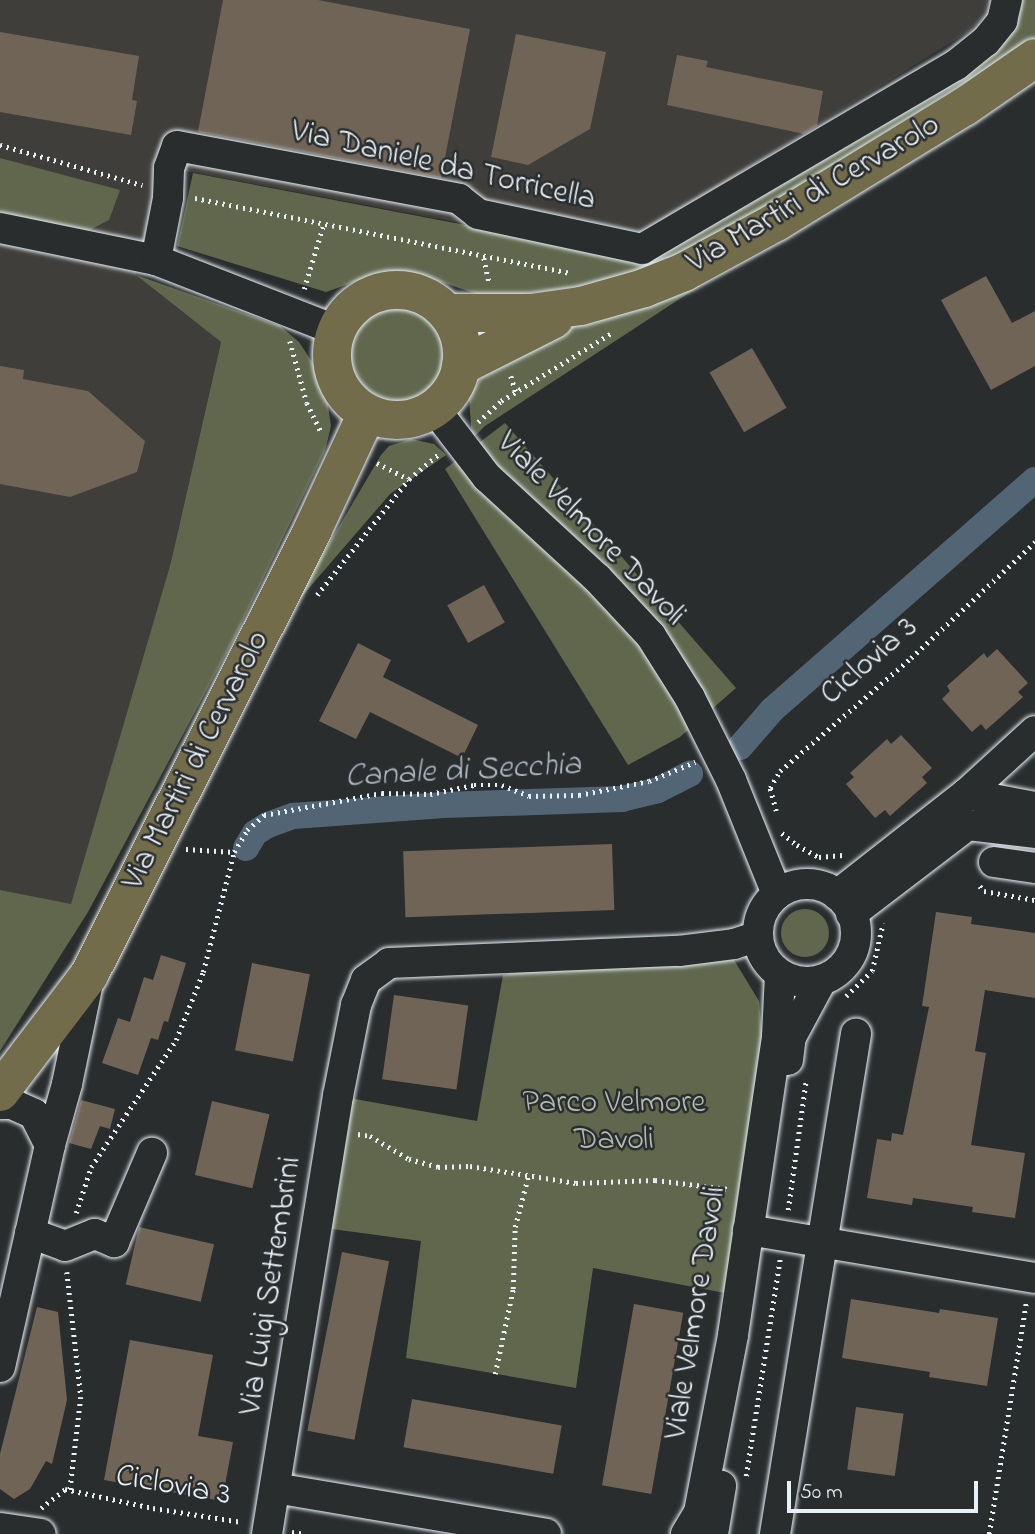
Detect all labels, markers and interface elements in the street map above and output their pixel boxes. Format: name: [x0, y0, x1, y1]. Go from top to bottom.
street label: Via Martiri di Cervarolo: [681, 107, 947, 283]
street label: Via Daniele da Torricella: [287, 113, 599, 221]
street label: Viale Velmore Davoli: [487, 425, 693, 635]
street label: Ciclovia 3: [814, 609, 926, 715]
street label: Via Martiri di Cervarolo: [115, 625, 279, 897]
water label: Canale di Secchia: [344, 746, 582, 798]
park label: Parco Velmore Davoli: [522, 1086, 706, 1161]
street label: Via Luigi Settembrini: [233, 1154, 311, 1418]
street label: Viale Velmore Davoli: [658, 1184, 736, 1442]
street label: Ciclovia 3: [112, 1458, 234, 1516]
scale bar: [790, 1468, 981, 1512]
text: 50 m: [800, 1478, 843, 1508]

